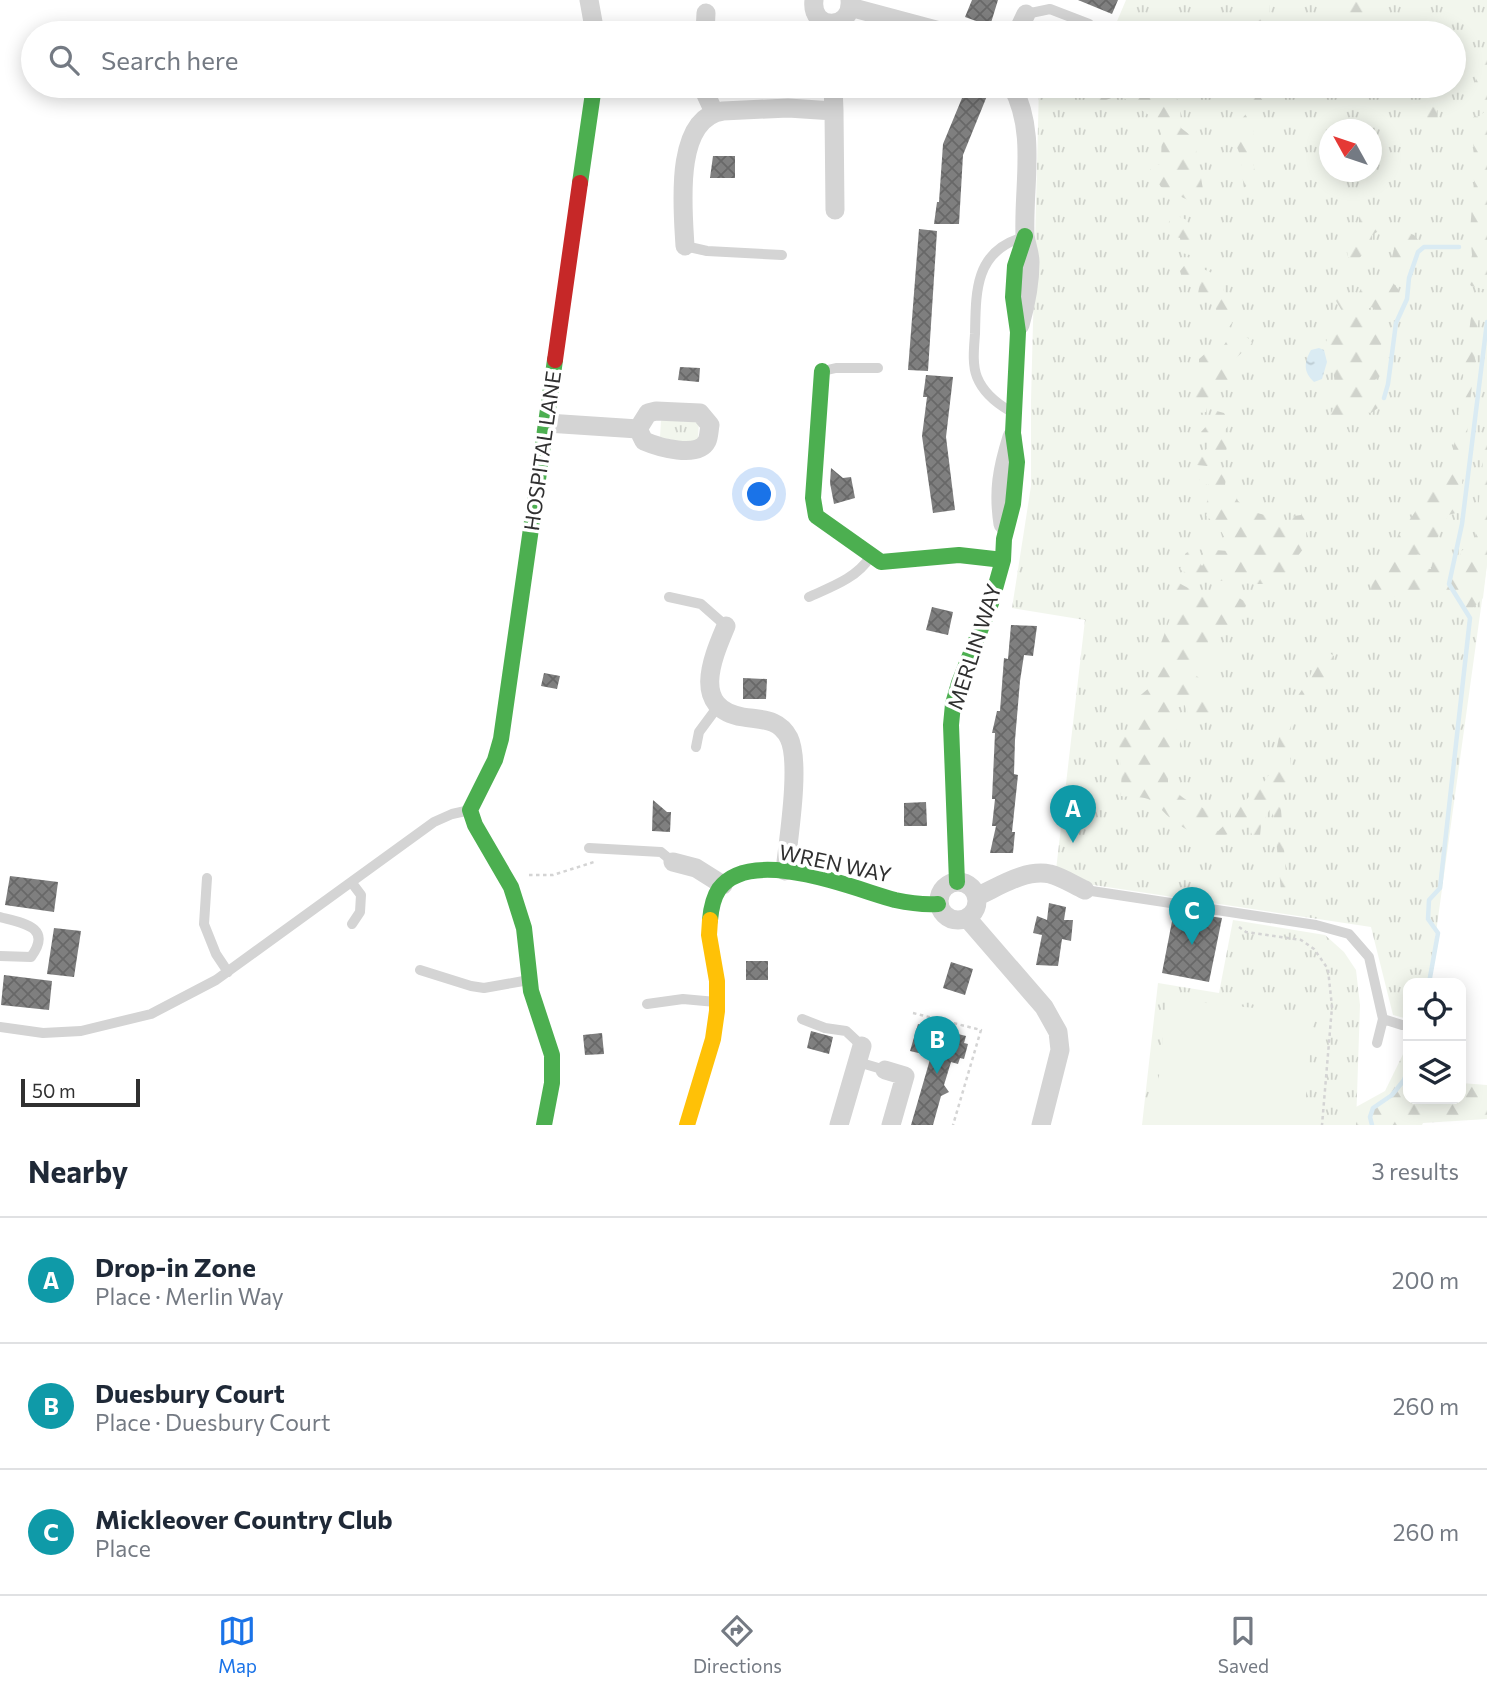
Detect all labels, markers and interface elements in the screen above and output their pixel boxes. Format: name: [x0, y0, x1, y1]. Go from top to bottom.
search box: [21, 21, 1466, 98]
icon: search: [45, 41, 83, 79]
text: Search here: [101, 44, 239, 75]
north arrow: [1319, 119, 1382, 182]
street label: HOSPITAL LANE: [518, 369, 565, 532]
your location: [742, 477, 776, 511]
street label: MERLIN WAY: [942, 580, 1006, 713]
pin: A: [1050, 785, 1096, 843]
street label: WREN WAY: [777, 838, 894, 887]
pin: C: [1169, 887, 1215, 945]
map controls: [1403, 978, 1466, 1104]
button: locate: [1403, 978, 1466, 1041]
pin: B: [914, 1016, 960, 1074]
button: layers: [1403, 1041, 1466, 1104]
scale bar: [21, 1076, 140, 1108]
text: 50 m: [32, 1079, 76, 1102]
text: Nearby: [28, 1152, 128, 1189]
text: 3 results: [1372, 1157, 1459, 1185]
text: Drop-in Zone: [95, 1251, 256, 1282]
text: A: [43, 1266, 59, 1294]
text: 200 m: [1392, 1266, 1459, 1294]
text: Place · Merlin Way: [95, 1282, 284, 1310]
text: Duesbury Court: [95, 1377, 285, 1408]
text: B: [43, 1392, 59, 1420]
text: 260 m: [1393, 1392, 1459, 1420]
text: Place · Duesbury Court: [95, 1408, 330, 1436]
text: Mickleover Country Club: [95, 1503, 393, 1534]
text: C: [43, 1518, 59, 1546]
text: 260 m: [1393, 1518, 1459, 1546]
text: Place: [95, 1534, 151, 1562]
tab: Map: [218, 1612, 257, 1677]
tab: Directions: [693, 1612, 782, 1677]
tab: Saved: [1218, 1612, 1269, 1677]

